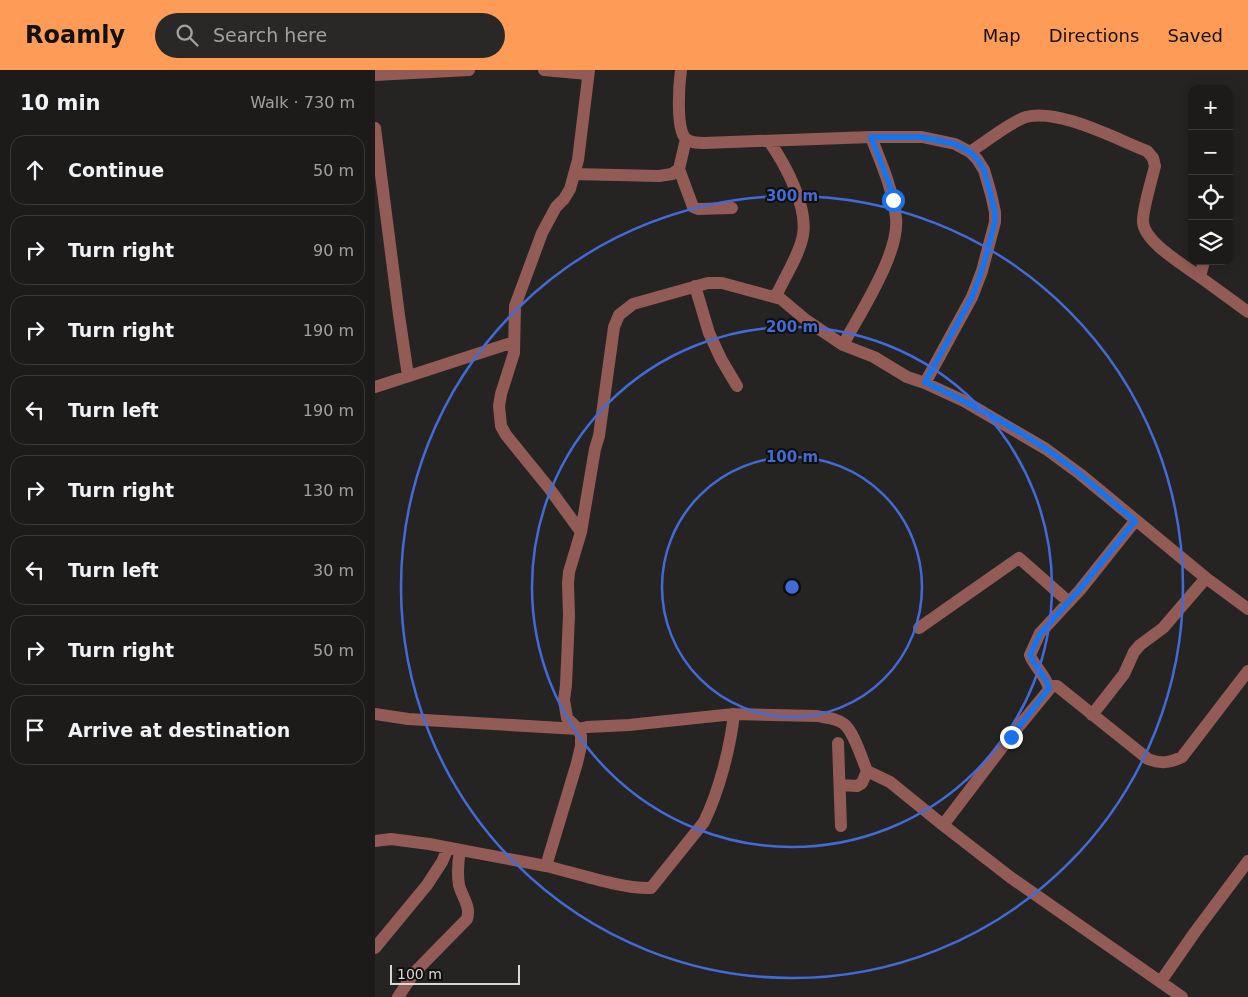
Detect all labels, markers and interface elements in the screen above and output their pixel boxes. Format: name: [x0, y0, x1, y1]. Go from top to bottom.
search box: [155, 13, 505, 58]
text: Roamly: [25, 21, 125, 49]
icon: search: [173, 21, 201, 49]
text: Search here: [213, 24, 327, 46]
text: Map: [983, 25, 1021, 46]
text: Directions: [1049, 25, 1139, 46]
text: Saved: [1167, 25, 1223, 46]
map controls: [1188, 85, 1233, 265]
button: +: [1188, 85, 1233, 130]
text: 10 min: [20, 91, 101, 115]
text: Walk · 730 m: [250, 93, 355, 112]
button: −: [1188, 130, 1233, 175]
icon: ahead: [21, 156, 49, 184]
text: Continue: [68, 159, 164, 181]
text: 50 m: [313, 161, 354, 180]
button: locate: [1188, 175, 1233, 220]
text: 300 m: [766, 187, 818, 205]
route start: [882, 189, 905, 212]
button: layers: [1188, 220, 1233, 265]
icon: right: [21, 236, 49, 264]
text: Turn right: [68, 239, 174, 261]
text: 90 m: [313, 241, 354, 260]
icon: right: [21, 316, 49, 344]
text: 200 m: [766, 318, 818, 336]
text: Turn right: [68, 319, 174, 341]
text: 190 m: [303, 321, 354, 340]
icon: left: [21, 396, 49, 424]
text: Turn left: [68, 399, 159, 421]
text: 190 m: [303, 401, 354, 420]
text: 100 m: [766, 448, 818, 466]
icon: right: [21, 476, 49, 504]
text: Turn right: [68, 479, 174, 501]
text: 130 m: [303, 481, 354, 500]
icon: left: [21, 556, 49, 584]
text: Turn left: [68, 559, 159, 581]
text: 30 m: [313, 561, 354, 580]
centre of rings: [783, 578, 801, 596]
icon: right: [21, 636, 49, 664]
text: Turn right: [68, 639, 174, 661]
text: 50 m: [313, 641, 354, 660]
icon: arrive: [21, 716, 49, 744]
text: Arrive at destination: [68, 719, 290, 741]
route end: [1000, 726, 1023, 749]
scale bar: [390, 962, 520, 985]
text: 100 m: [397, 966, 442, 982]

